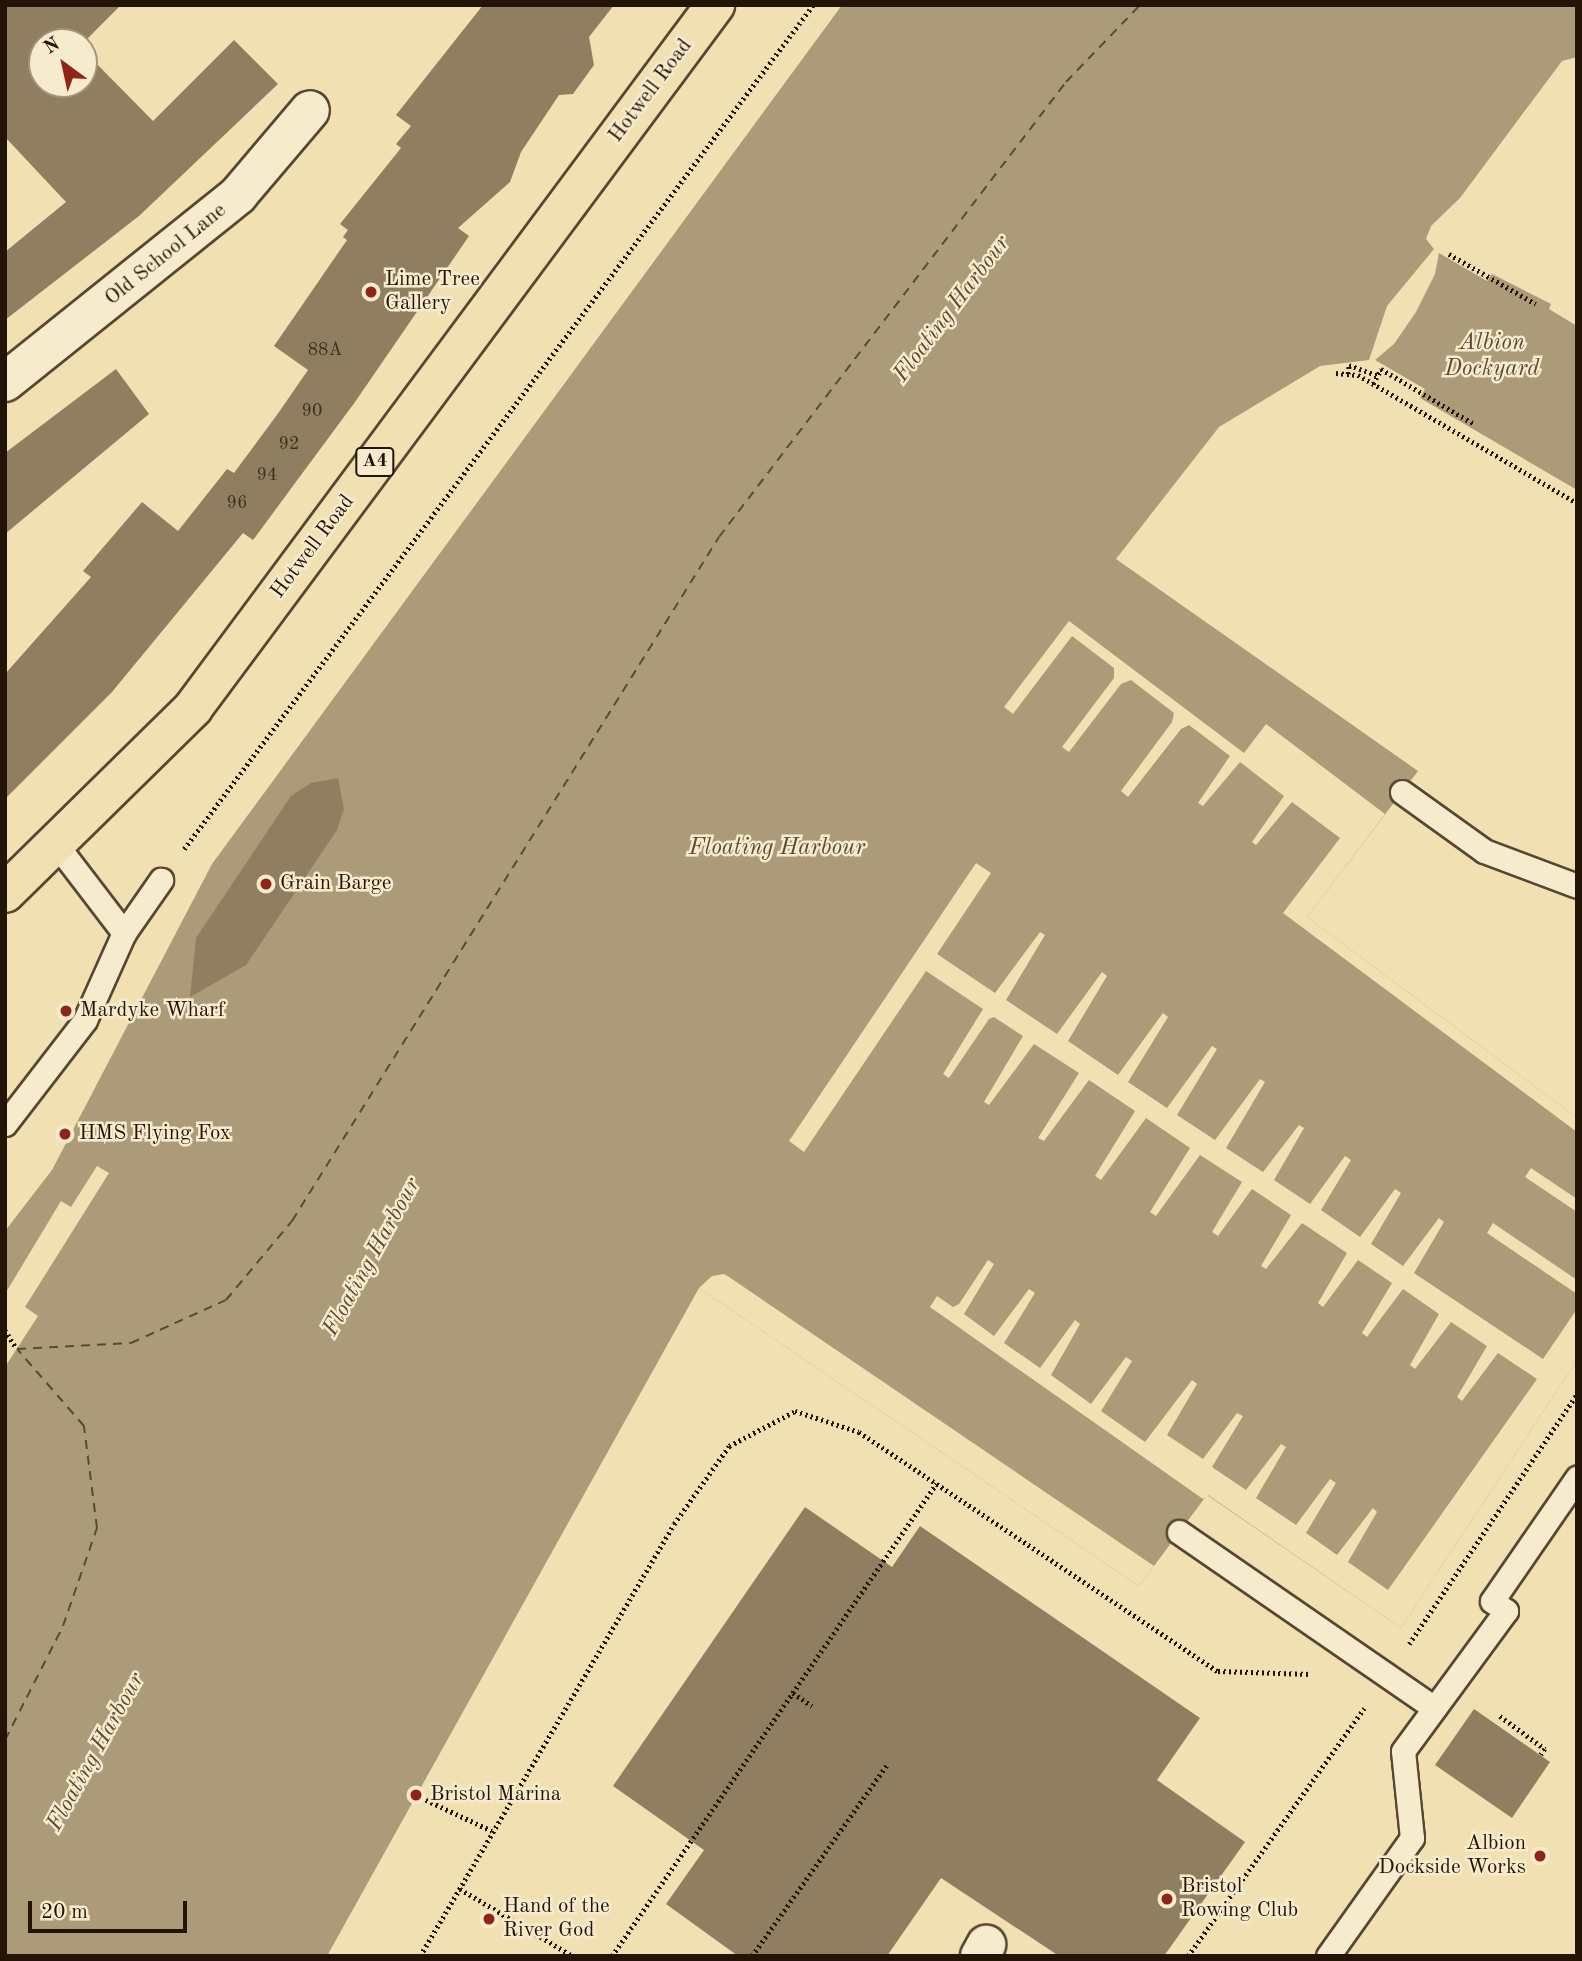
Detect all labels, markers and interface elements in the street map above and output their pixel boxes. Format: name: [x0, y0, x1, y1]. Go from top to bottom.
north arrow: [28, 28, 98, 98]
street label: Hotwell Road: [604, 34, 698, 148]
text: N: [41, 35, 64, 59]
street label: Old School Lane: [100, 198, 232, 312]
water label: Floating Harbour: [888, 230, 1016, 388]
place label: Lime Tree Gallery: [385, 267, 480, 317]
marker: Lime Tree Gallery: [363, 284, 379, 300]
water label: Albion Dockyard: [1444, 329, 1540, 383]
house number: 88A: [308, 339, 342, 361]
house number: 90: [302, 400, 322, 422]
house number: 92: [279, 433, 299, 455]
road number: A4: [354, 446, 396, 477]
house number: 94: [257, 464, 277, 486]
street label: Hotwell Road: [266, 490, 360, 604]
house number: 96: [227, 492, 247, 514]
water label: Floating Harbour: [689, 834, 865, 862]
place label: Grain Barge: [280, 871, 391, 897]
marker: Grain Barge: [258, 876, 274, 892]
place label: Mardyke Wharf: [80, 998, 225, 1024]
marker: Mardyke Wharf: [58, 1003, 74, 1019]
place label: HMS Flying Fox: [79, 1121, 231, 1147]
marker: HMS Flying Fox: [57, 1126, 73, 1142]
water label: Floating Harbour: [317, 1173, 427, 1341]
water label: Floating Harbour: [41, 1668, 151, 1836]
place label: Bristol Marina: [430, 1782, 561, 1808]
marker: Bristol Marina: [408, 1787, 424, 1803]
place label: Albion Dockside Works: [1378, 1831, 1526, 1881]
marker: Albion Dockside Works: [1532, 1848, 1548, 1864]
place label: Bristol Rowing Club: [1181, 1874, 1298, 1924]
scale bar: [32, 1888, 191, 1932]
marker: Bristol Rowing Club: [1159, 1891, 1175, 1907]
place label: Hand of the River God: [503, 1894, 610, 1944]
text: 20 m: [41, 1902, 88, 1923]
marker: Hand of the River God: [481, 1911, 497, 1927]

